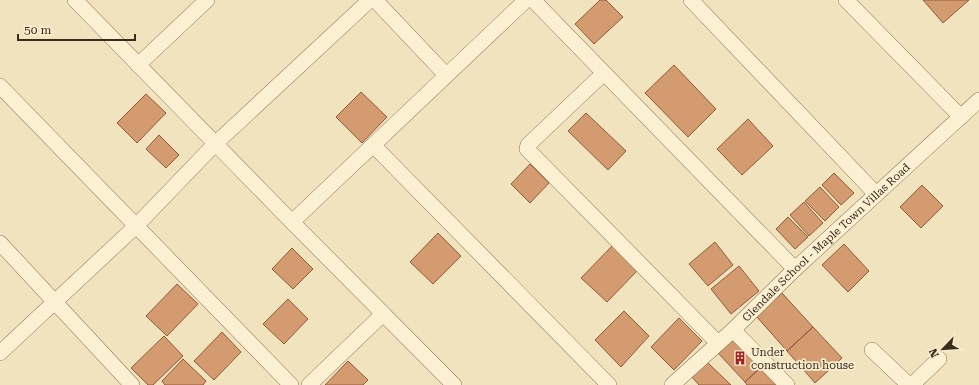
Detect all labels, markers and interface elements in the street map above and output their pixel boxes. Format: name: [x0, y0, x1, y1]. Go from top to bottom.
scale bar: [18, 16, 135, 42]
text: 50 m: [24, 23, 51, 37]
street label: Glendale School - Maple Town Villas Road: [740, 161, 913, 324]
north arrow: [923, 329, 963, 369]
place label: Under construction house: [751, 346, 854, 372]
text: N: [926, 346, 942, 360]
building icon: Under construction house: [732, 350, 748, 366]

